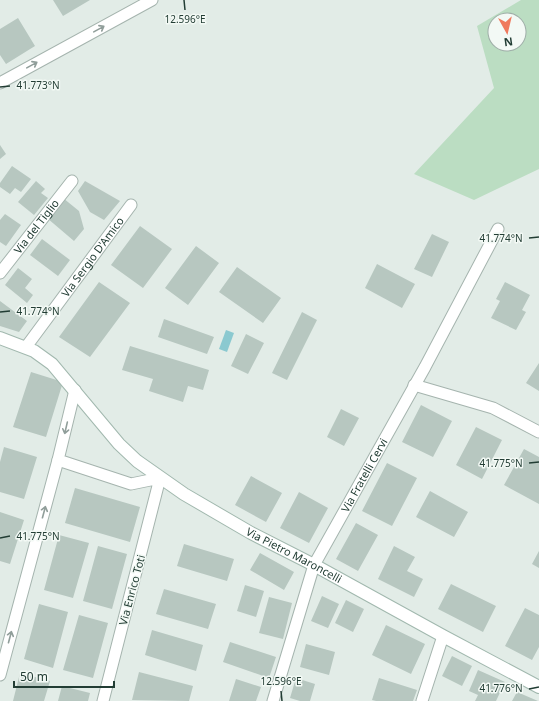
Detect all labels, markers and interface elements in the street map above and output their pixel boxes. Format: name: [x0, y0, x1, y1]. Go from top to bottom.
text: 12.596°E: [164, 12, 206, 26]
north arrow: [487, 12, 527, 52]
one-way arrow: [93, 24, 105, 32]
text: N: [503, 34, 514, 50]
one-way arrow: [26, 61, 38, 69]
text: 41.773°N: [16, 78, 60, 92]
street label: Via del Tiglio: [10, 196, 62, 257]
street label: Via Sergio D'Amico: [58, 213, 127, 300]
text: 41.774°N: [479, 231, 523, 245]
text: 41.774°N: [16, 304, 60, 318]
one-way arrow: [61, 421, 69, 434]
street label: Via Fratelli Cervi: [337, 435, 391, 515]
text: 41.775°N: [479, 456, 523, 470]
one-way arrow: [41, 505, 48, 518]
street label: Via Pietro Maroncelli: [243, 524, 345, 586]
text: 41.775°N: [16, 529, 60, 543]
street label: Via Enrico Toti: [115, 553, 148, 627]
one-way arrow: [7, 631, 14, 644]
scale bar: [14, 663, 114, 689]
text: 50 m: [20, 668, 48, 685]
text: 12.596°E: [260, 674, 302, 688]
text: 41.776°N: [479, 681, 523, 695]

